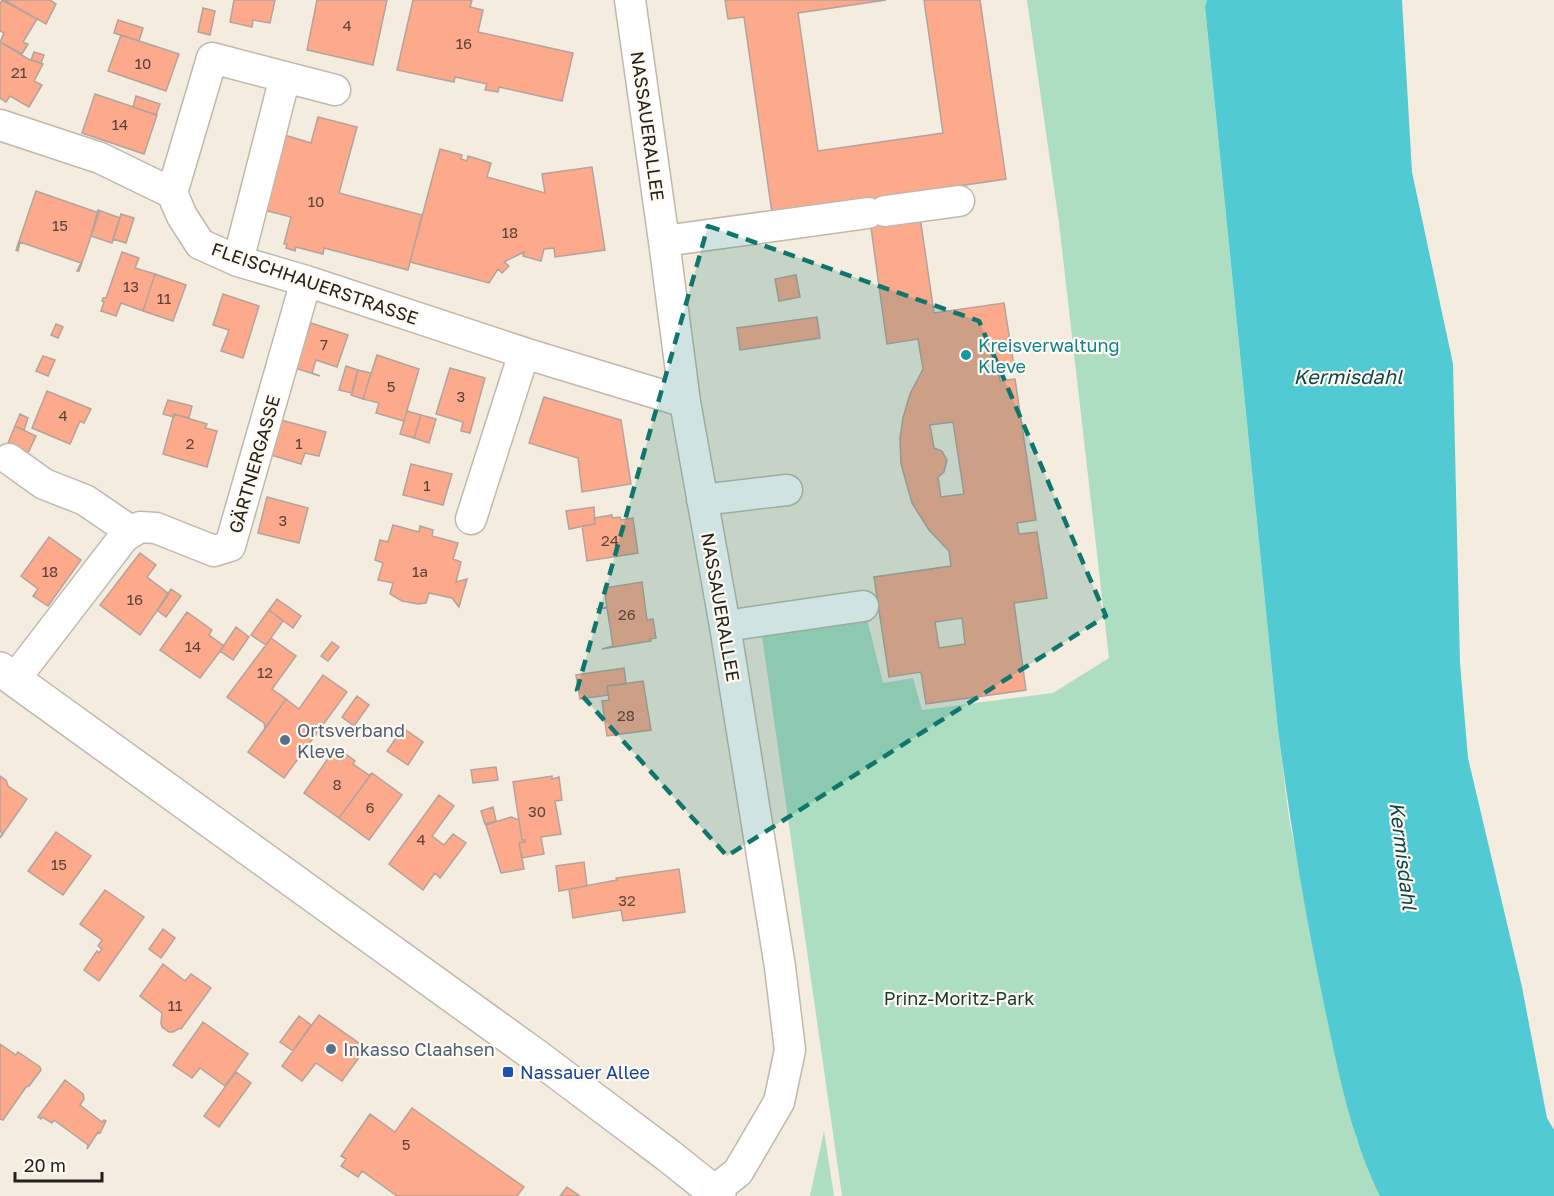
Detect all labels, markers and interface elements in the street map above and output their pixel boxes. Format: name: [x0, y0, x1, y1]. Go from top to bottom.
house number: 4: [342, 16, 352, 34]
house number: 16: [456, 34, 472, 52]
street label: NASSAUERALLEE: [627, 50, 669, 202]
house number: 10: [135, 54, 151, 72]
house number: 21: [11, 63, 27, 81]
house number: 14: [112, 115, 128, 133]
house number: 10: [308, 192, 324, 210]
house number: 15: [52, 216, 68, 234]
house number: 18: [502, 223, 518, 241]
street label: FLEISCHHAUERSTRASSE: [209, 237, 421, 329]
house number: 13: [123, 277, 139, 295]
house number: 11: [157, 289, 171, 307]
place label: Kreisverwaltung Kleve: [978, 334, 1120, 377]
house number: 7: [320, 335, 328, 353]
marker: Kreisverwaltung Kleve: [959, 348, 973, 362]
water label: Kermisdahl: [1294, 364, 1403, 388]
house number: 5: [387, 377, 395, 395]
house number: 3: [457, 387, 465, 405]
street label: GÄRTNERGASSE: [224, 392, 284, 536]
house number: 4: [58, 406, 68, 424]
house number: 2: [186, 434, 194, 452]
house number: 1: [295, 434, 303, 452]
house number: 1: [423, 476, 431, 494]
house number: 3: [279, 511, 287, 529]
house number: 24: [601, 531, 619, 549]
street label: NASSAUERALLEE: [697, 531, 745, 683]
house number: 18: [42, 562, 58, 580]
house number: 1a: [412, 562, 428, 580]
house number: 16: [127, 590, 143, 608]
house number: 26: [618, 605, 636, 623]
house number: 14: [185, 637, 201, 655]
house number: 12: [257, 663, 273, 681]
house number: 28: [617, 706, 635, 724]
place label: Ortsverband Kleve: [297, 719, 405, 762]
marker: Ortsverband Kleve: [278, 733, 292, 747]
house number: 8: [332, 775, 342, 793]
house number: 6: [365, 798, 375, 816]
water label: Kermisdahl: [1385, 801, 1423, 912]
house number: 30: [528, 802, 546, 820]
house number: 4: [416, 830, 426, 848]
house number: 15: [51, 855, 67, 873]
house number: 32: [618, 891, 636, 909]
park label: Prinz-Moritz-Park: [884, 987, 1034, 1009]
house number: 11: [168, 996, 182, 1014]
place label: Inkasso Claahsen: [343, 1038, 495, 1060]
marker: Inkasso Claahsen: [324, 1042, 338, 1056]
place label: Nassauer Allee: [520, 1061, 650, 1083]
marker: Nassauer Allee: [501, 1065, 515, 1079]
house number: 5: [402, 1135, 410, 1153]
scale bar: [15, 1145, 102, 1183]
text: 20 m: [24, 1154, 66, 1176]

